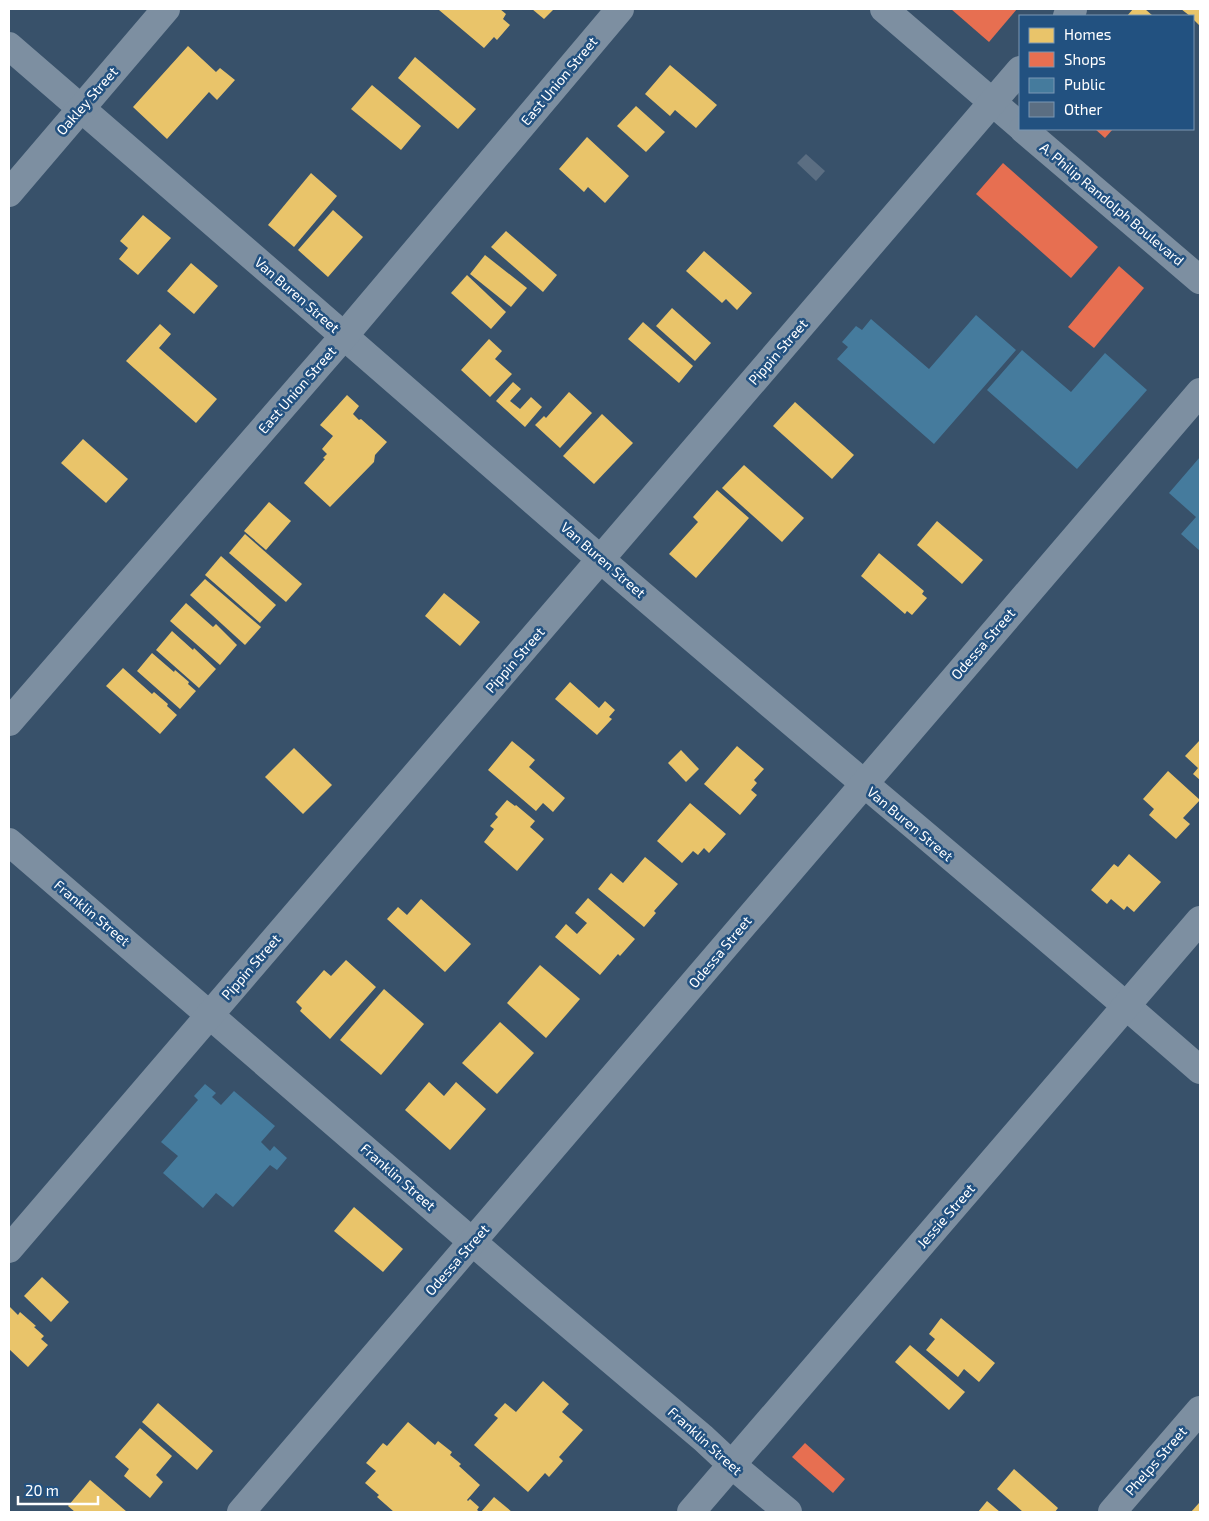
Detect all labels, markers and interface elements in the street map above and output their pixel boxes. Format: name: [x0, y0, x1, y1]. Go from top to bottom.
legend: [1019, 15, 1194, 130]
text: Homes: [1064, 25, 1111, 43]
street label: East Union Street: [517, 33, 601, 128]
text: Shops: [1064, 50, 1106, 68]
street label: Oakley Street: [52, 63, 121, 138]
text: Public: [1064, 75, 1105, 93]
text: Other: [1064, 100, 1103, 118]
street label: A. Philip Randolph Boulevard: [1037, 138, 1188, 269]
street label: Van Buren Street: [251, 253, 343, 336]
street label: Pippin Street: [744, 315, 811, 388]
street label: East Union Street: [254, 343, 339, 437]
street label: Van Buren Street: [557, 518, 649, 601]
street label: Odessa Street: [947, 605, 1018, 683]
street label: Pippin Street: [481, 623, 548, 696]
street label: Van Buren Street: [864, 783, 957, 864]
street label: Franklin Street: [51, 876, 134, 949]
street label: Odessa Street: [685, 912, 755, 991]
street label: Pippin Street: [217, 930, 284, 1003]
street label: Franklin Street: [357, 1139, 439, 1214]
street label: Jessie Street: [913, 1180, 978, 1251]
street label: Odessa Street: [421, 1221, 492, 1299]
street label: Franklin Street: [665, 1403, 746, 1478]
street label: Phelps Street: [1121, 1423, 1190, 1498]
scale bar: [18, 1474, 98, 1506]
text: 20 m: [25, 1481, 59, 1499]

